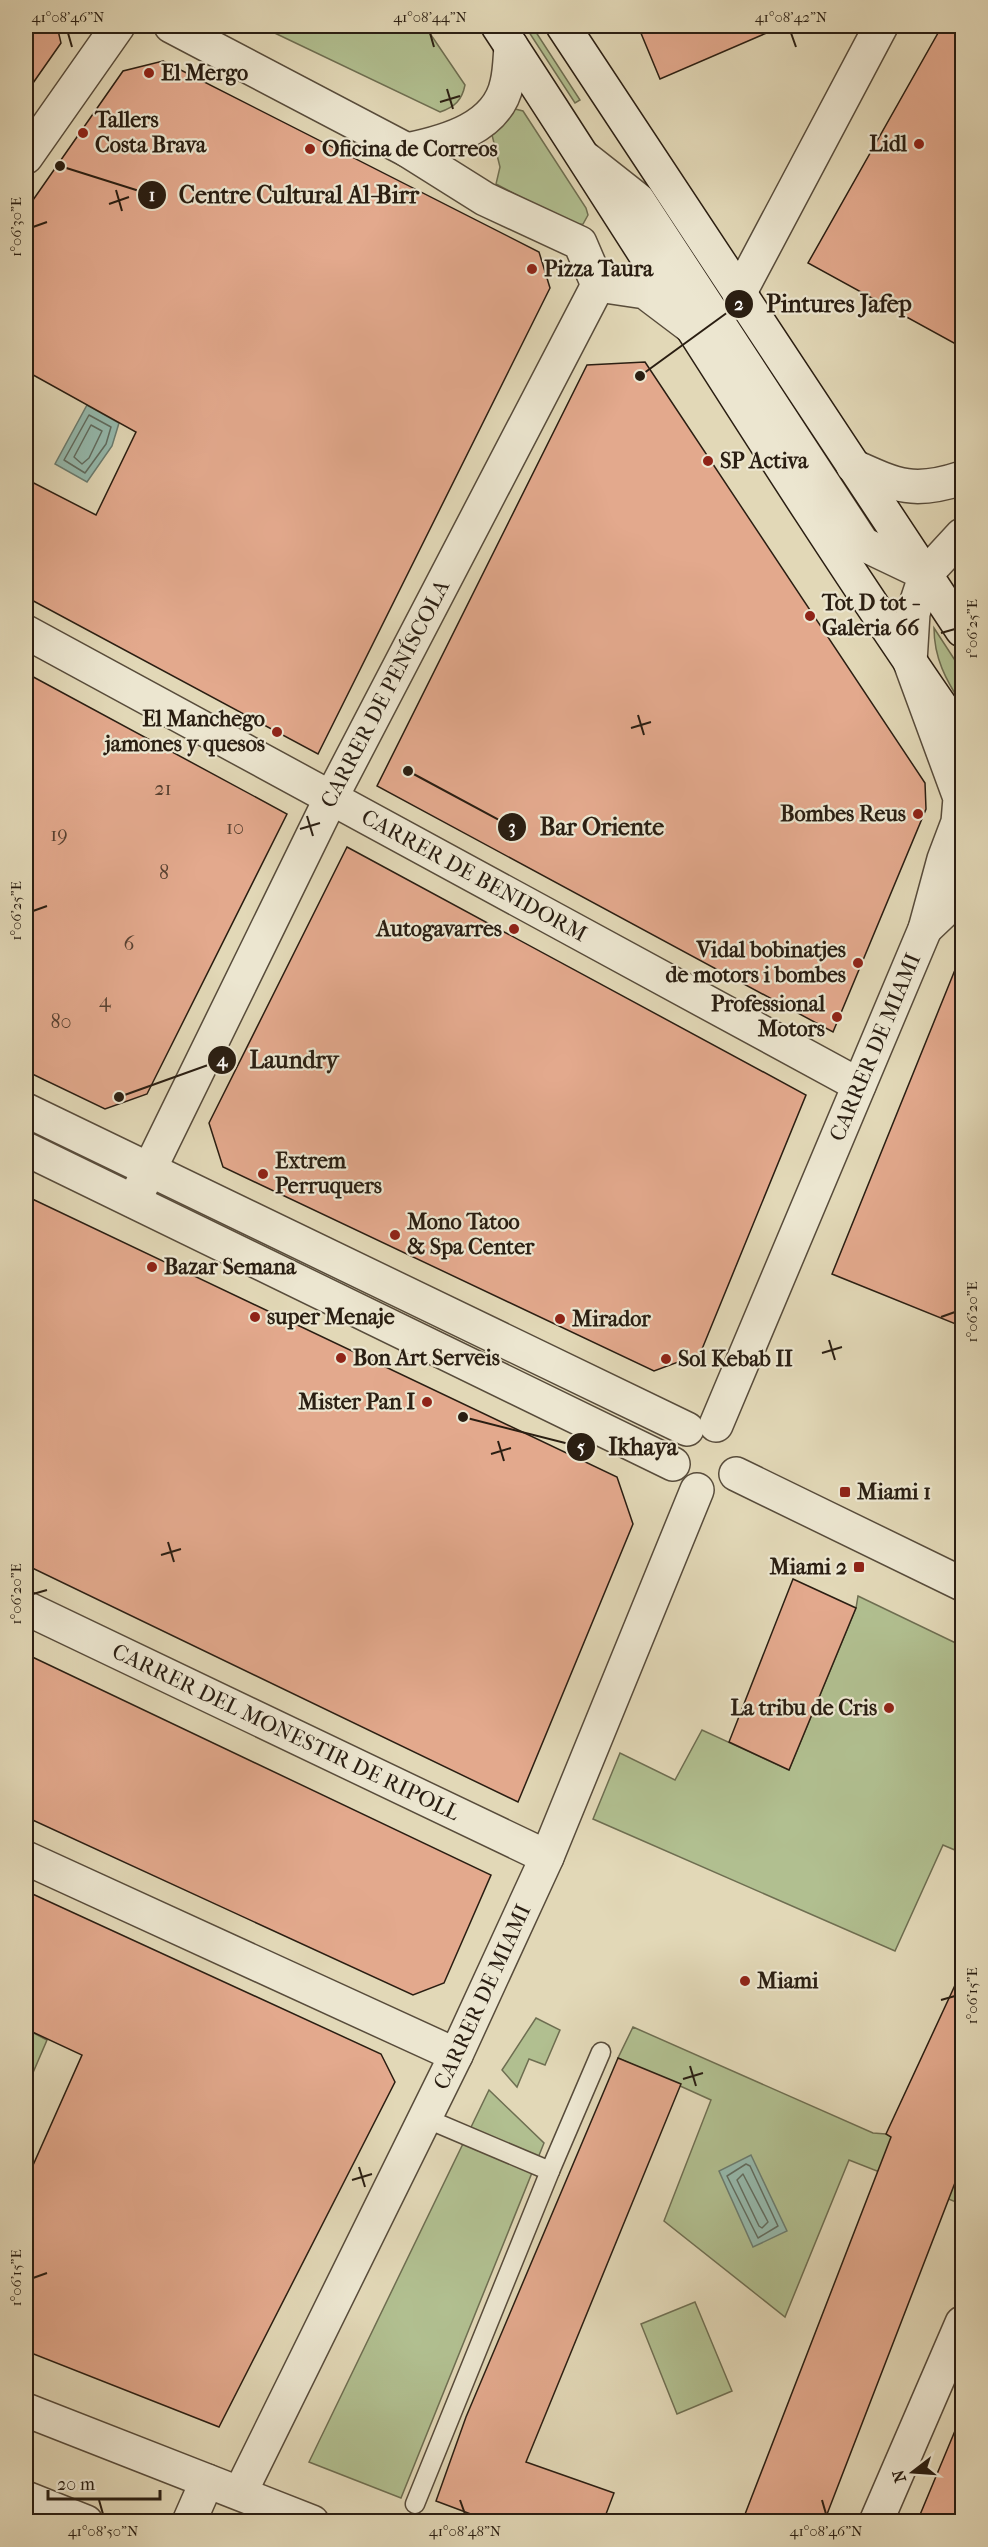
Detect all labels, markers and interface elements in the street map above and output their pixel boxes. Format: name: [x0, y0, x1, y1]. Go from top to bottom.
text: 41°08'46"N: [32, 8, 105, 26]
text: 41°08'44"N: [393, 8, 467, 26]
text: 41°08'42"N: [755, 8, 828, 26]
place label: El Mergo: [161, 60, 248, 86]
marker: El Mergo: [142, 66, 156, 80]
place label: Tallers Costa Brava: [94, 107, 207, 158]
marker: Tallers Costa Brava: [76, 126, 90, 140]
place label: Lidl: [869, 131, 908, 157]
place label: Oficina de Correos: [322, 136, 498, 162]
marker: Lidl: [912, 137, 926, 151]
marker: Oficina de Correos: [303, 142, 317, 156]
callout: Centre Cultural Al-Birr: [137, 174, 432, 216]
text: Centre Cultural Al-Birr: [179, 181, 420, 209]
text: 1: [149, 185, 155, 206]
text: 1°06'30"E: [7, 197, 25, 257]
place label: Pizza Taura: [544, 256, 654, 282]
marker: Pizza Taura: [525, 262, 539, 276]
callout: Pintures Jafep: [724, 283, 924, 325]
text: Pintures Jafep: [766, 290, 912, 318]
text: 2: [734, 294, 744, 315]
place label: SP Activa: [720, 448, 809, 474]
marker: SP Activa: [701, 454, 715, 468]
street label: CARRER DE PENÍSCOLA: [315, 575, 455, 812]
place label: Tot D tot - Galeria 66: [821, 590, 920, 641]
text: 1°06'25"E: [963, 599, 981, 659]
marker: Tot D tot - Galeria 66: [803, 609, 817, 623]
place label: El Manchego jamones y quesos: [102, 706, 265, 757]
marker: El Manchego jamones y quesos: [270, 725, 284, 739]
house number: 21: [154, 777, 172, 800]
place label: Bombes Reus: [780, 801, 906, 827]
street label: CARRER DE BENIDORM: [357, 804, 591, 947]
callout: Bar Oriente: [497, 806, 676, 848]
marker: Bombes Reus: [911, 807, 925, 821]
text: Bar Oriente: [540, 813, 664, 841]
house number: 10: [226, 816, 244, 839]
text: 3: [508, 817, 516, 838]
house number: 19: [50, 823, 68, 846]
house number: 8: [159, 861, 169, 884]
text: 1°06'25"E: [7, 881, 25, 941]
place label: Autogavarres: [374, 916, 502, 942]
marker: Autogavarres: [507, 922, 521, 936]
house number: 6: [124, 932, 135, 955]
place label: Vidal bobinatjes de motors i bombes: [666, 937, 846, 988]
street label: CARRER DE MIAMI: [824, 949, 926, 1145]
marker: Vidal bobinatjes de motors i bombes: [851, 956, 865, 970]
house number: 4: [99, 989, 112, 1012]
place label: Professional Motors: [711, 991, 826, 1042]
house number: 80: [50, 1010, 72, 1033]
marker: Professional Motors: [830, 1010, 844, 1024]
callout: Laundry: [207, 1039, 350, 1081]
text: Laundry: [249, 1046, 340, 1074]
text: 4: [216, 1050, 229, 1071]
place label: Extrem Perruquers: [275, 1148, 382, 1199]
marker: Extrem Perruquers: [256, 1167, 270, 1181]
place label: Mono Tatoo & Spa Center: [406, 1209, 535, 1260]
marker: Mono Tatoo & Spa Center: [388, 1228, 402, 1242]
place label: Bazar Semana: [164, 1254, 297, 1280]
marker: Bazar Semana: [145, 1260, 159, 1274]
text: 1°06'20"E: [963, 1281, 981, 1343]
place label: super Menaje: [267, 1304, 395, 1330]
place label: Mirador: [571, 1306, 651, 1332]
marker: super Menaje: [248, 1310, 262, 1324]
marker: Mirador: [553, 1312, 567, 1326]
place label: Bon Art Serveis: [353, 1345, 500, 1371]
place label: Sol Kebab II: [678, 1346, 793, 1372]
marker: Bon Art Serveis: [334, 1351, 348, 1365]
marker: Sol Kebab II: [659, 1352, 673, 1366]
place label: Mister Pan I: [297, 1389, 415, 1415]
marker: Mister Pan I: [420, 1395, 434, 1409]
callout: Ikhaya: [566, 1426, 689, 1468]
text: Ikhaya: [608, 1433, 679, 1461]
text: 5: [577, 1437, 585, 1458]
place label: Miami 1: [856, 1479, 931, 1505]
marker: Miami 1: [838, 1485, 852, 1499]
place label: Miami 2: [768, 1554, 847, 1580]
marker: Miami 2: [852, 1560, 866, 1574]
text: 1°06'20"E: [7, 1563, 25, 1625]
street label: CARRER DEL MONESTIR DE RIPOLL: [108, 1638, 464, 1827]
place label: La tribu de Cris: [730, 1695, 877, 1721]
marker: La tribu de Cris: [882, 1701, 896, 1715]
street label: CARRER DE MIAMI: [428, 1900, 537, 2094]
text: 1°06'15"E: [963, 1967, 981, 2025]
place label: Miami: [756, 1968, 819, 1994]
marker: Miami: [738, 1974, 752, 1988]
text: 1°06'15"E: [7, 2249, 25, 2307]
north arrow: [883, 2442, 943, 2502]
scale bar: [48, 2463, 160, 2501]
text: N: [888, 2467, 910, 2485]
text: 20 m: [57, 2474, 95, 2495]
text: 41°08'50"N: [68, 2522, 139, 2540]
text: 41°08'48"N: [429, 2522, 502, 2540]
text: 41°08'46"N: [790, 2522, 863, 2540]

